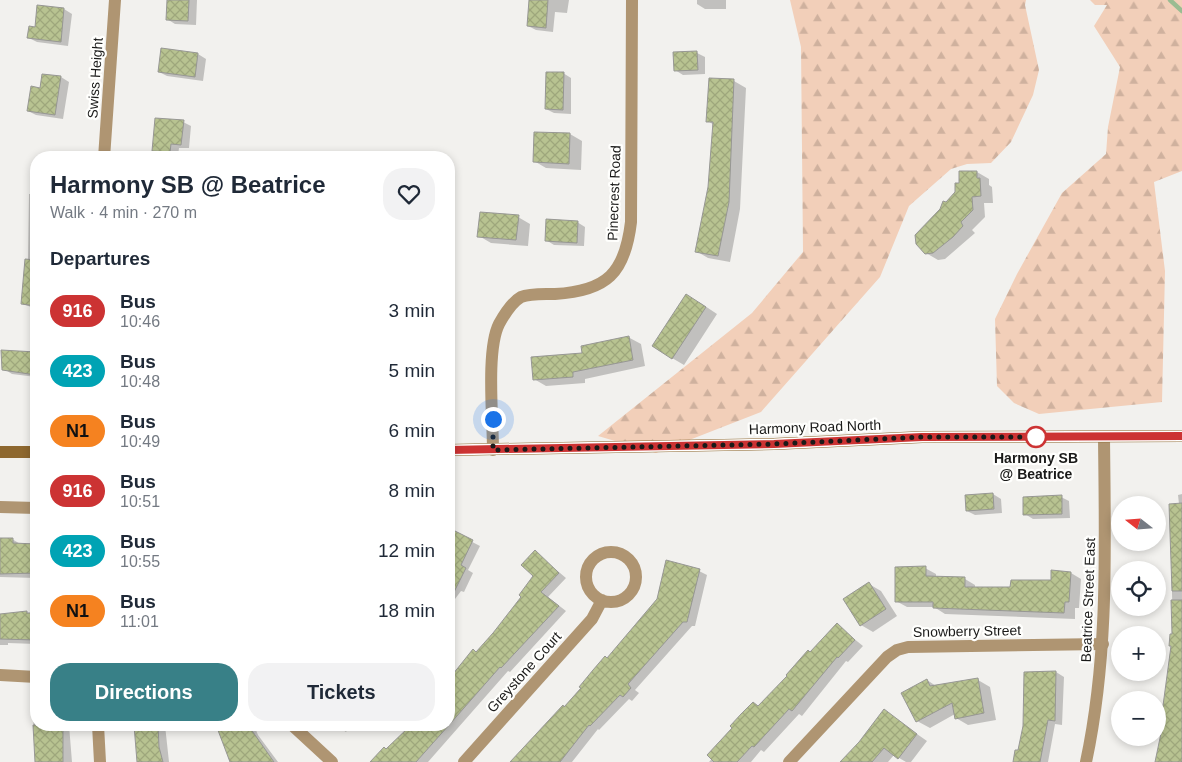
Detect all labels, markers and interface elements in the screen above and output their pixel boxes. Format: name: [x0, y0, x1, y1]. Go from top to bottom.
street label: Swiss Height: [84, 37, 106, 119]
street label: Pinecrest Road: [604, 145, 624, 241]
button: heart: [383, 168, 435, 220]
text: Harmony SB @ Beatrice: [50, 171, 326, 198]
text: Walk · 4 min · 270 m: [50, 204, 197, 221]
text: Departures: [50, 248, 150, 269]
text: Bus: [120, 291, 156, 312]
text: 3 min: [389, 300, 435, 321]
text: 916: [62, 301, 93, 321]
text: 10:46: [120, 313, 160, 330]
text: Bus: [120, 351, 156, 372]
text: 5 min: [389, 360, 435, 381]
text: 423: [62, 361, 93, 381]
text: 10:48: [120, 373, 160, 390]
your location: [481, 407, 506, 432]
text: Bus: [120, 411, 156, 432]
street label: Harmony Road North: [749, 417, 881, 437]
text: 6 min: [389, 420, 435, 441]
text: N1: [66, 421, 89, 441]
marker: Harmony SB @ Beatrice: [1025, 426, 1047, 448]
text: 10:49: [120, 433, 160, 450]
place label: Harmony SB @ Beatrice: [994, 450, 1078, 482]
text: Bus: [120, 471, 156, 492]
text: 8 min: [389, 480, 435, 501]
text: 916: [62, 481, 93, 501]
text: 10:51: [120, 493, 160, 510]
north arrow: [1111, 496, 1166, 551]
map controls: [1111, 496, 1166, 746]
text: Bus: [120, 531, 156, 552]
street label: Beatrice Street East: [1078, 537, 1098, 662]
text: 12 min: [378, 540, 435, 561]
text: 423: [62, 541, 93, 561]
text: 10:55: [120, 553, 160, 570]
button: locate: [1111, 561, 1166, 616]
text: Bus: [120, 591, 156, 612]
text: 18 min: [378, 600, 435, 621]
text: N1: [66, 601, 89, 621]
text: 11:01: [120, 613, 159, 630]
street label: Snowberry Street: [913, 622, 1021, 640]
button: +: [1111, 626, 1166, 681]
street label: Greystone Court: [484, 628, 564, 716]
button: Directions: [50, 663, 238, 721]
button: Tickets: [248, 663, 435, 721]
button: −: [1111, 691, 1166, 746]

